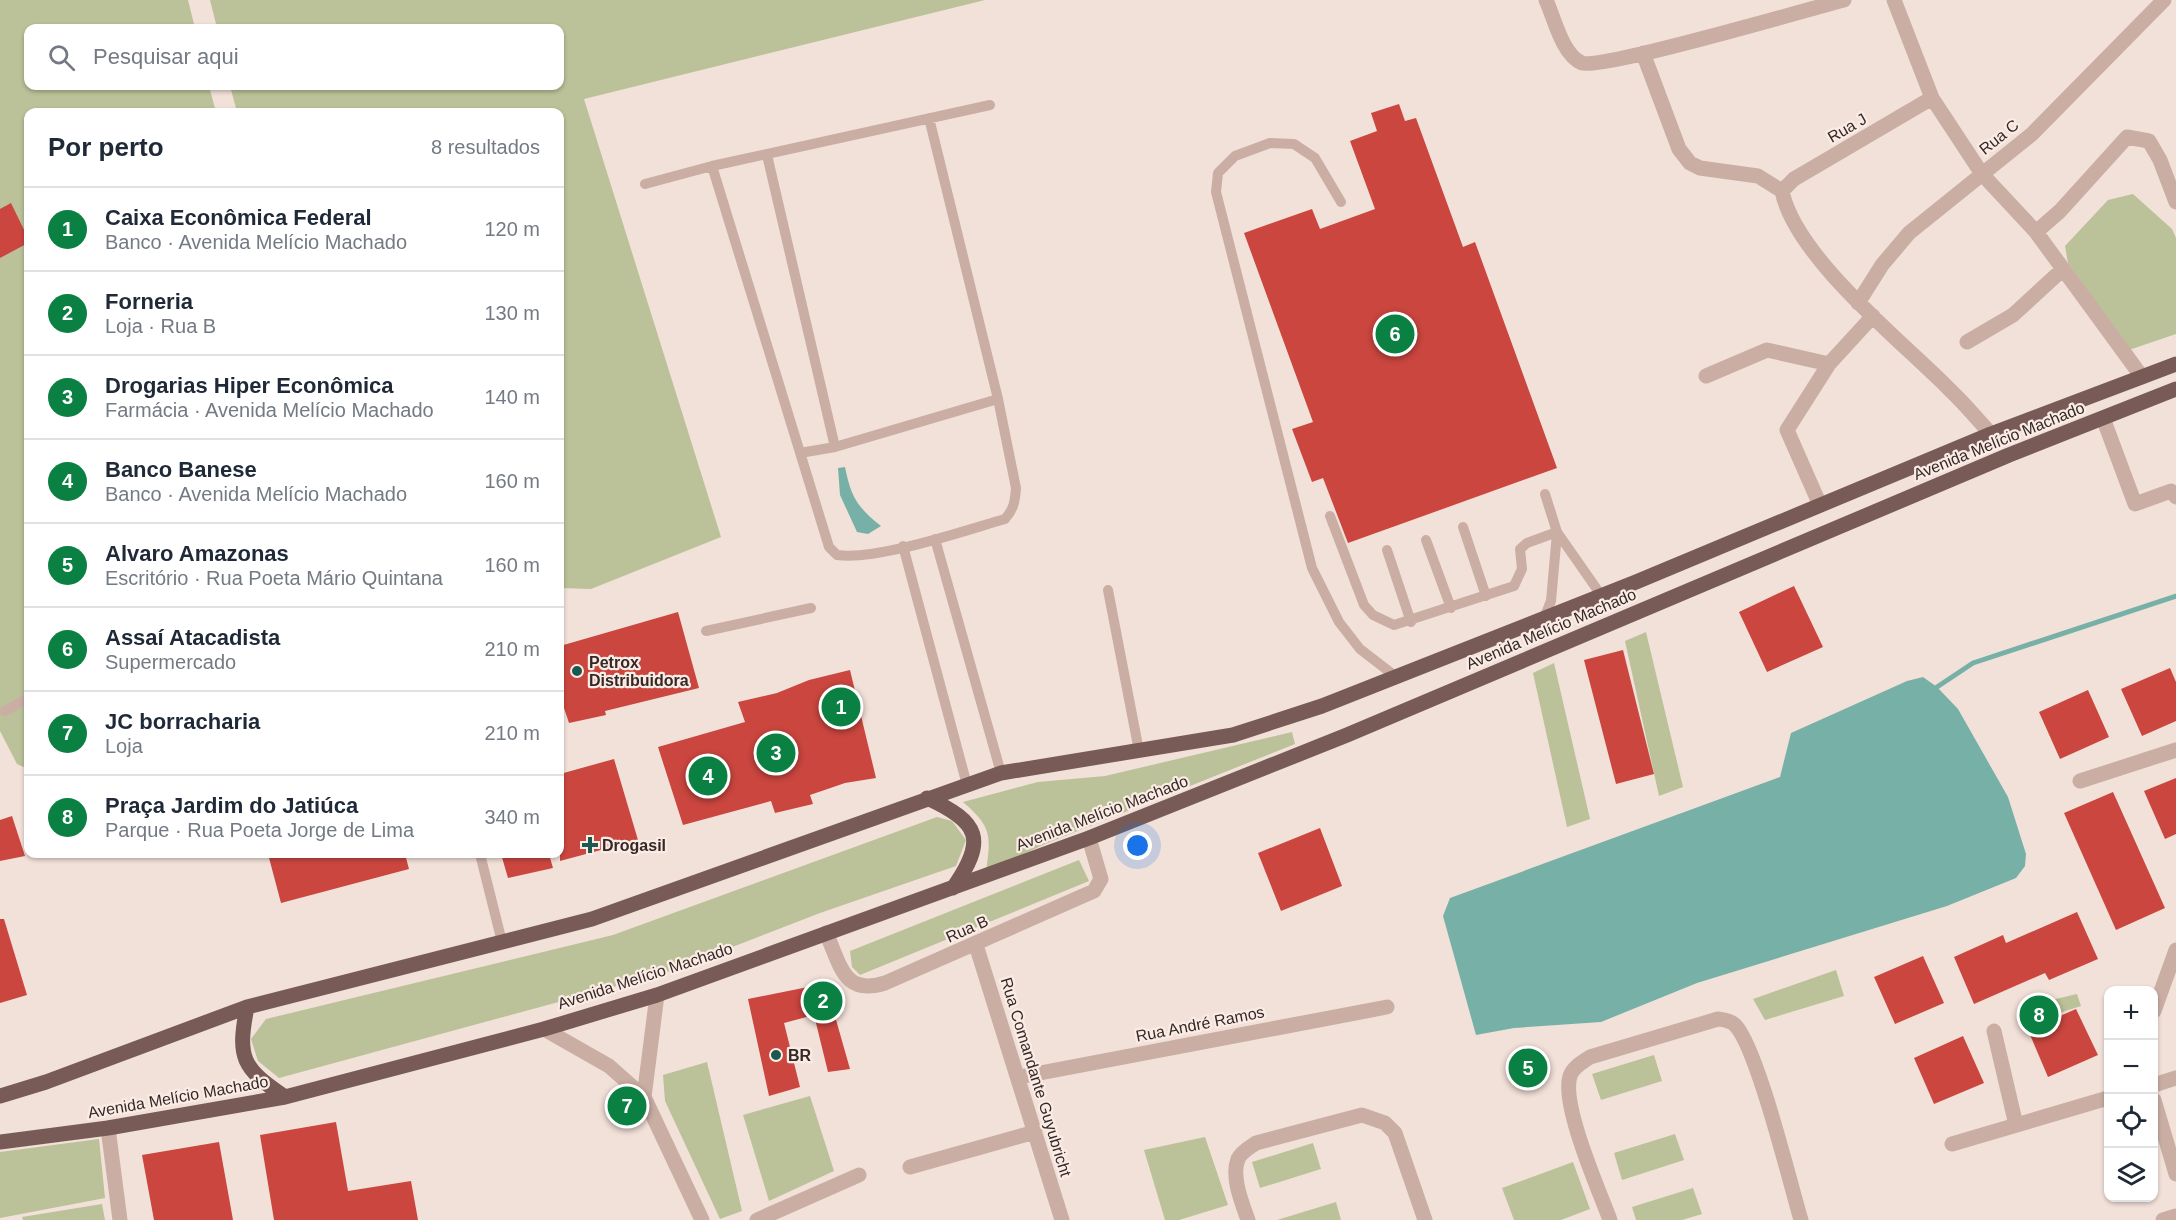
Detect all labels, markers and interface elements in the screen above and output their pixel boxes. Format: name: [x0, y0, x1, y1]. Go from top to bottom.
search box: [24, 24, 564, 90]
icon: search: [45, 41, 78, 74]
text: Pesquisar aqui: [93, 44, 239, 69]
street label: Rua J: [1825, 110, 1869, 146]
street label: Rua C: [1976, 116, 2022, 158]
text: Por perto: [48, 132, 164, 162]
text: 8 resultados: [431, 136, 540, 158]
text: Caixa Econômica Federal: [105, 205, 372, 230]
text: 1: [62, 218, 73, 240]
text: 120 m: [484, 218, 540, 240]
text: Banco · Avenida Melício Machado: [105, 231, 407, 253]
text: Forneria: [105, 289, 193, 314]
text: 2: [62, 302, 73, 324]
text: 130 m: [484, 302, 540, 324]
pin: 6: [1376, 312, 1414, 356]
text: Loja · Rua B: [105, 315, 216, 337]
text: Drogarias Hiper Econômica: [105, 373, 394, 398]
text: 3: [62, 386, 73, 408]
text: 140 m: [484, 386, 540, 408]
text: Farmácia · Avenida Melício Machado: [105, 399, 434, 421]
street label: Avenida Melício Machado: [1911, 399, 2087, 483]
text: Banco Banese: [105, 457, 257, 482]
text: 4: [62, 470, 73, 492]
text: 160 m: [484, 470, 540, 492]
text: Banco · Avenida Melício Machado: [105, 483, 407, 505]
text: Alvaro Amazonas: [105, 541, 289, 566]
text: 5: [62, 554, 73, 576]
text: 160 m: [484, 554, 540, 576]
text: Escritório · Rua Poeta Mário Quintana: [105, 567, 443, 589]
street label: Avenida Melício Machado: [1463, 585, 1639, 673]
text: Assaí Atacadista: [105, 625, 280, 650]
text: 6: [62, 638, 73, 660]
text: 210 m: [484, 638, 540, 660]
text: Supermercado: [105, 651, 236, 673]
place label: Petrox Distribuidora: [589, 654, 689, 689]
marker: Petrox Distribuidora: [570, 664, 584, 678]
pin: 1: [822, 684, 860, 730]
text: JC borracharia: [105, 709, 260, 734]
text: 7: [62, 722, 73, 744]
text: 210 m: [484, 722, 540, 744]
pin: 3: [756, 730, 796, 776]
text: Loja: [105, 735, 143, 757]
pin: 4: [688, 754, 728, 798]
street label: Avenida Melício Machado: [1014, 772, 1191, 854]
text: Praça Jardim do Jatiúca: [105, 793, 358, 818]
text: 8: [62, 806, 73, 828]
text: 340 m: [484, 806, 540, 828]
text: Parque · Rua Poeta Jorge de Lima: [105, 819, 414, 841]
your location: [1123, 831, 1152, 860]
place label: Drogasil: [602, 837, 666, 854]
marker: Drogasil: [583, 838, 597, 852]
street label: Rua B: [943, 912, 991, 946]
street label: Avenida Melício Machado: [555, 940, 735, 1012]
street label: Rua Comandante Guyubricht: [998, 975, 1075, 1179]
pin: 2: [804, 978, 842, 1024]
map controls: [2104, 986, 2158, 1202]
button: +: [2104, 986, 2158, 1040]
pin: 8: [2020, 992, 2058, 1038]
street label: Rua André Ramos: [1134, 1003, 1266, 1045]
button: −: [2104, 1040, 2158, 1094]
pin: 5: [1508, 1046, 1547, 1090]
place label: BR: [788, 1047, 812, 1064]
marker: BR: [769, 1048, 783, 1062]
street label: Avenida Melício Machado: [86, 1073, 270, 1121]
pin: 7: [608, 1084, 646, 1128]
button: locate: [2104, 1094, 2158, 1148]
button: layers: [2104, 1148, 2158, 1202]

